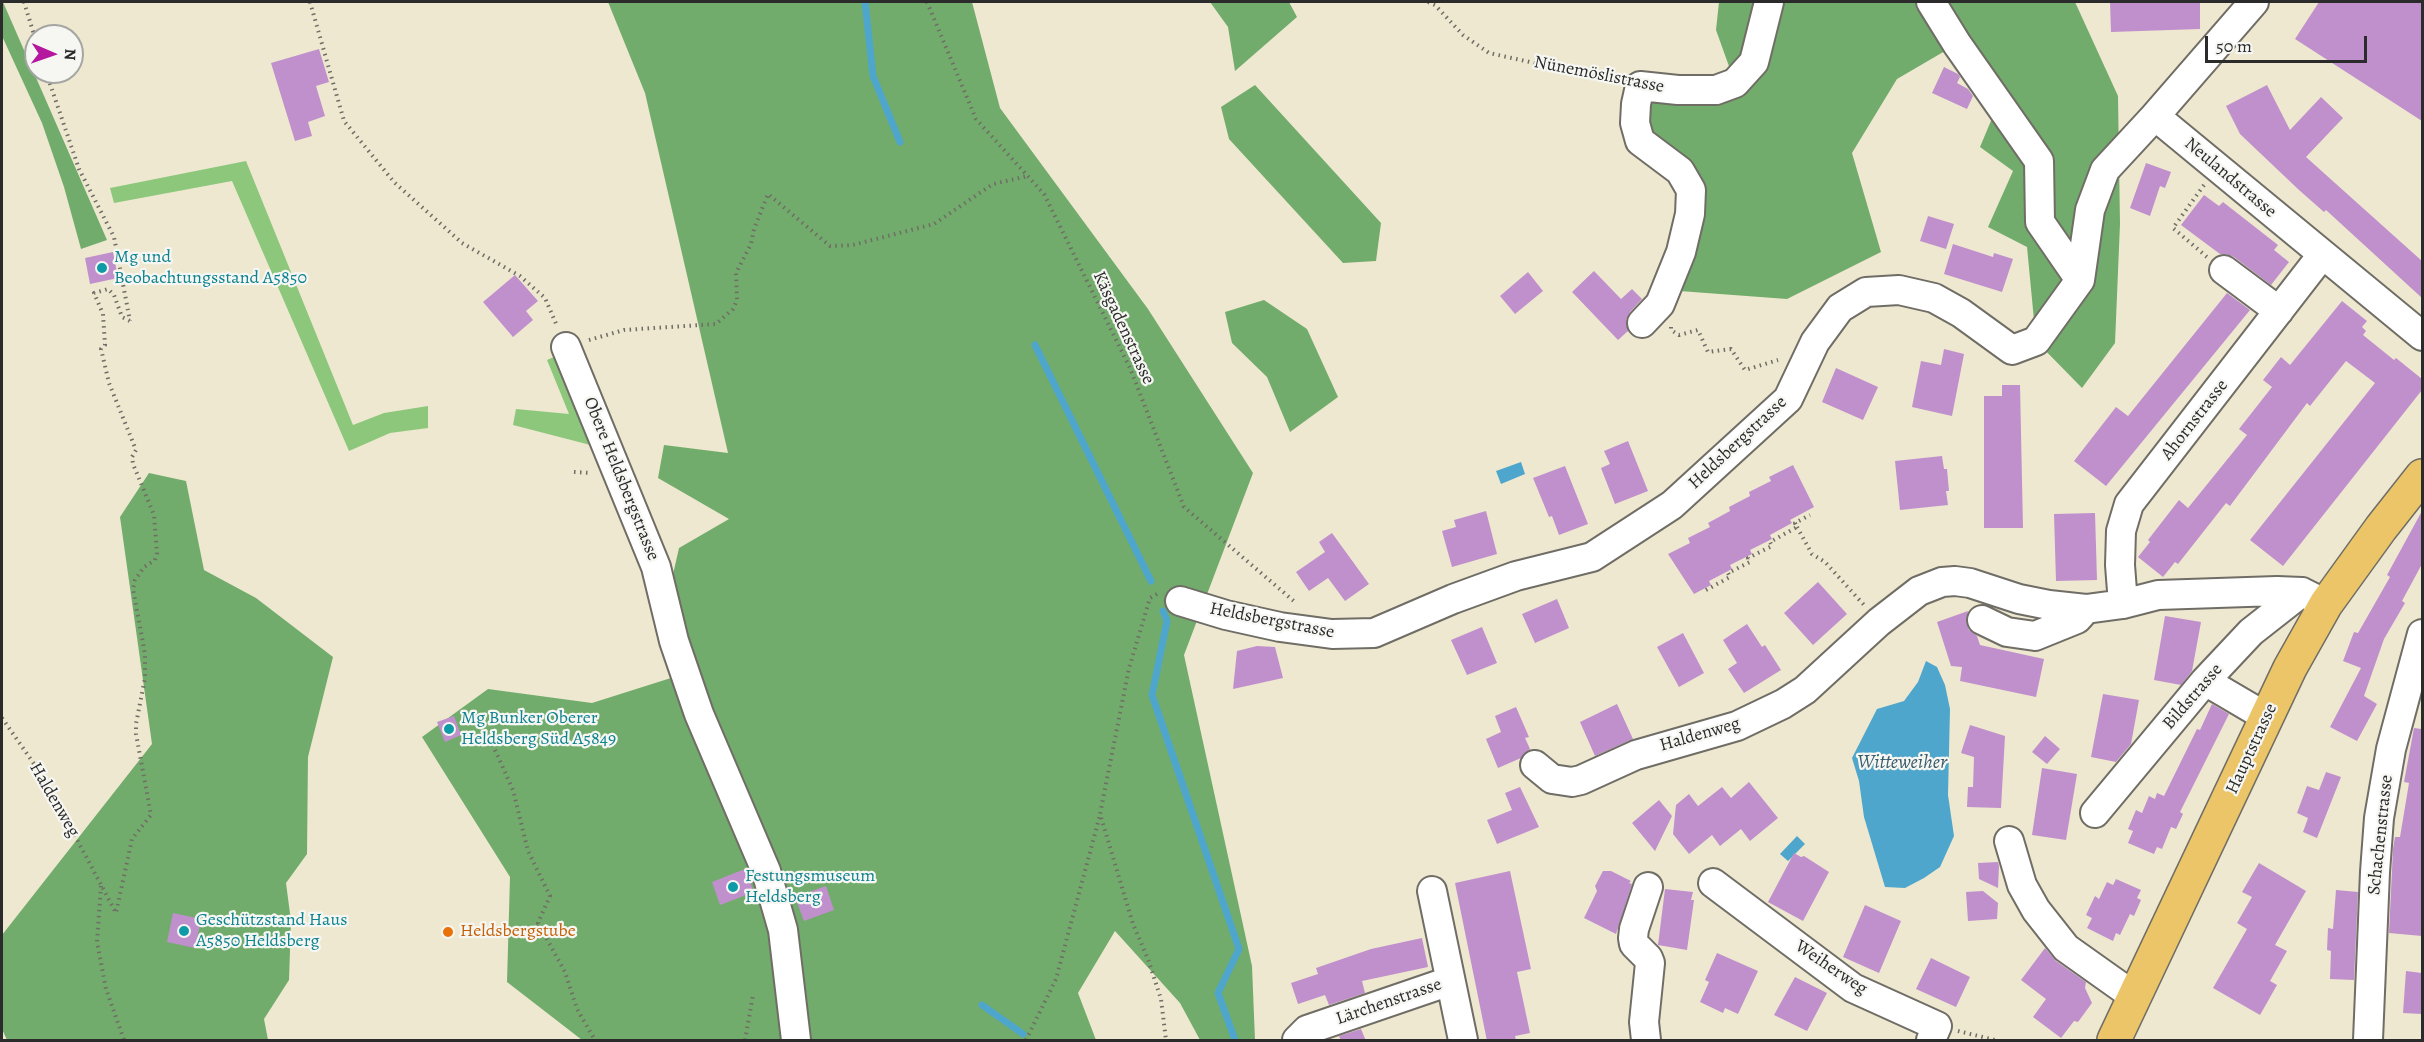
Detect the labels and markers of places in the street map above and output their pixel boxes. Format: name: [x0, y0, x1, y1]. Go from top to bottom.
place label: Mg und Beobachtungsstand A5850: [114, 247, 307, 290]
marker: Mg und Beobachtungsstand A5850: [95, 261, 109, 275]
place label: Mg Bunker Oberer Heldsberg Süd A5849: [461, 708, 616, 750]
marker: Mg Bunker Oberer Heldsberg Süd A5849: [442, 722, 456, 736]
place label: Festungsmuseum Heldsberg: [745, 866, 875, 908]
marker: Festungsmuseum Heldsberg: [726, 880, 740, 894]
place label: Geschützstand Haus A5850 Heldsberg: [196, 910, 347, 952]
place label: Heldsbergstube: [460, 921, 576, 943]
marker: Geschützstand Haus A5850 Heldsberg: [177, 924, 191, 938]
marker: Heldsbergstube: [441, 925, 455, 939]

